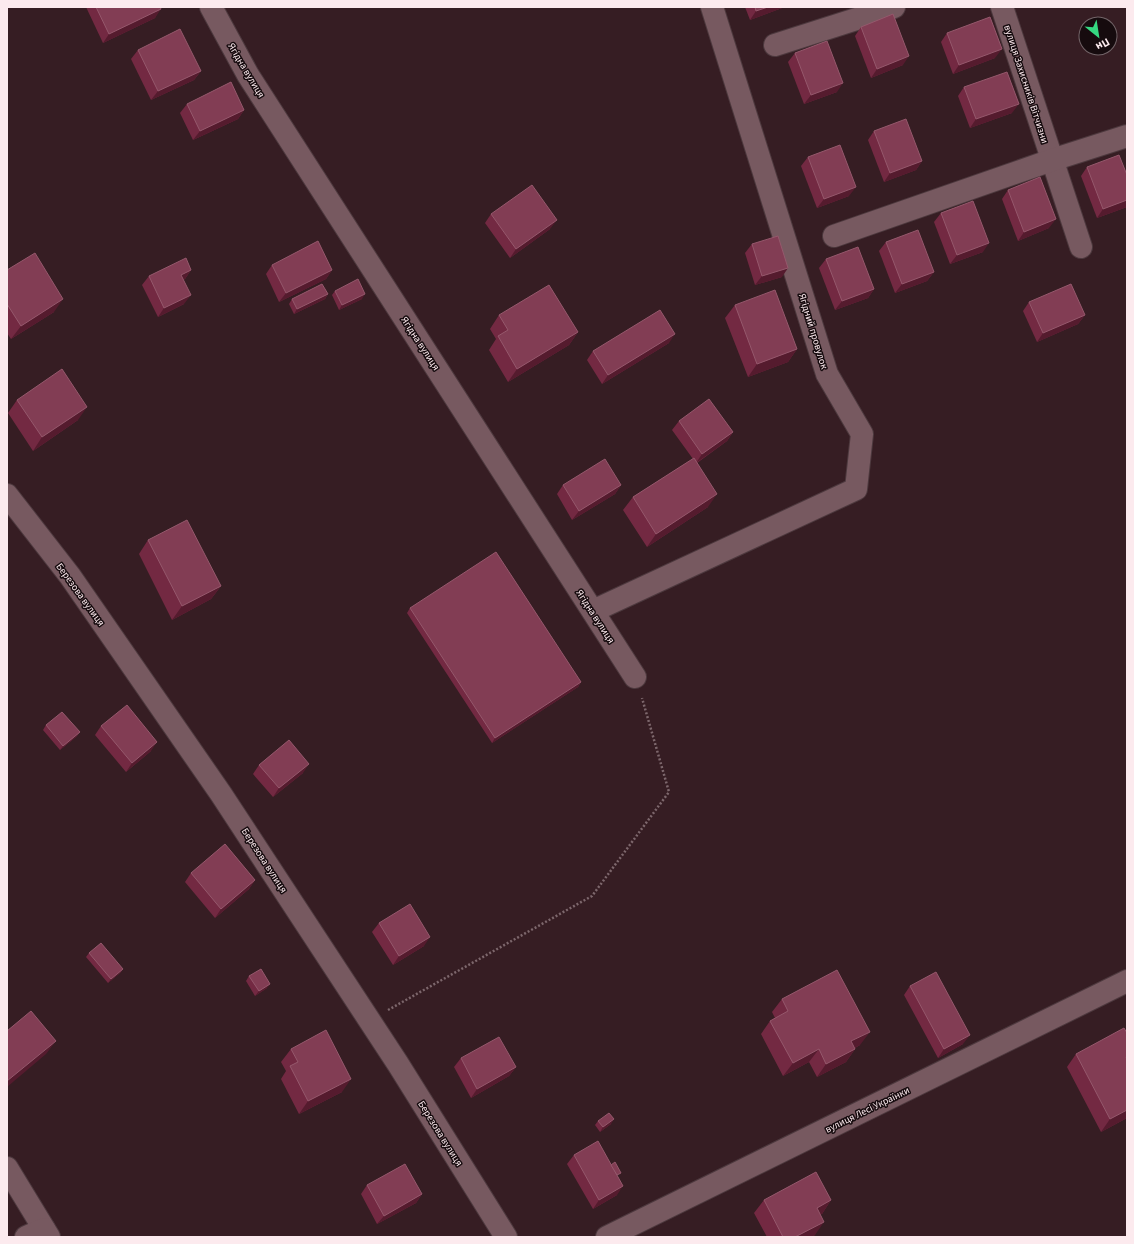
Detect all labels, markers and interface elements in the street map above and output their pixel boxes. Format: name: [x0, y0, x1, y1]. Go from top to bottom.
north arrow: [1078, 16, 1118, 56]
street label: вулиця Захисників Вітчизни: [1000, 23, 1052, 145]
text: Пн: [1093, 34, 1112, 54]
street label: Ягідна вулиця: [224, 40, 268, 101]
street label: Ягідний провулок: [795, 292, 831, 371]
street label: Ягідна вулиця: [397, 314, 443, 373]
street label: Березова вулиця: [53, 560, 108, 629]
street label: Ягідна вулиця: [572, 587, 618, 646]
street label: Березова вулиця: [238, 825, 290, 896]
street label: вулиця Лесі Українки: [823, 1083, 912, 1136]
street label: Березова вулиця: [414, 1098, 466, 1169]

